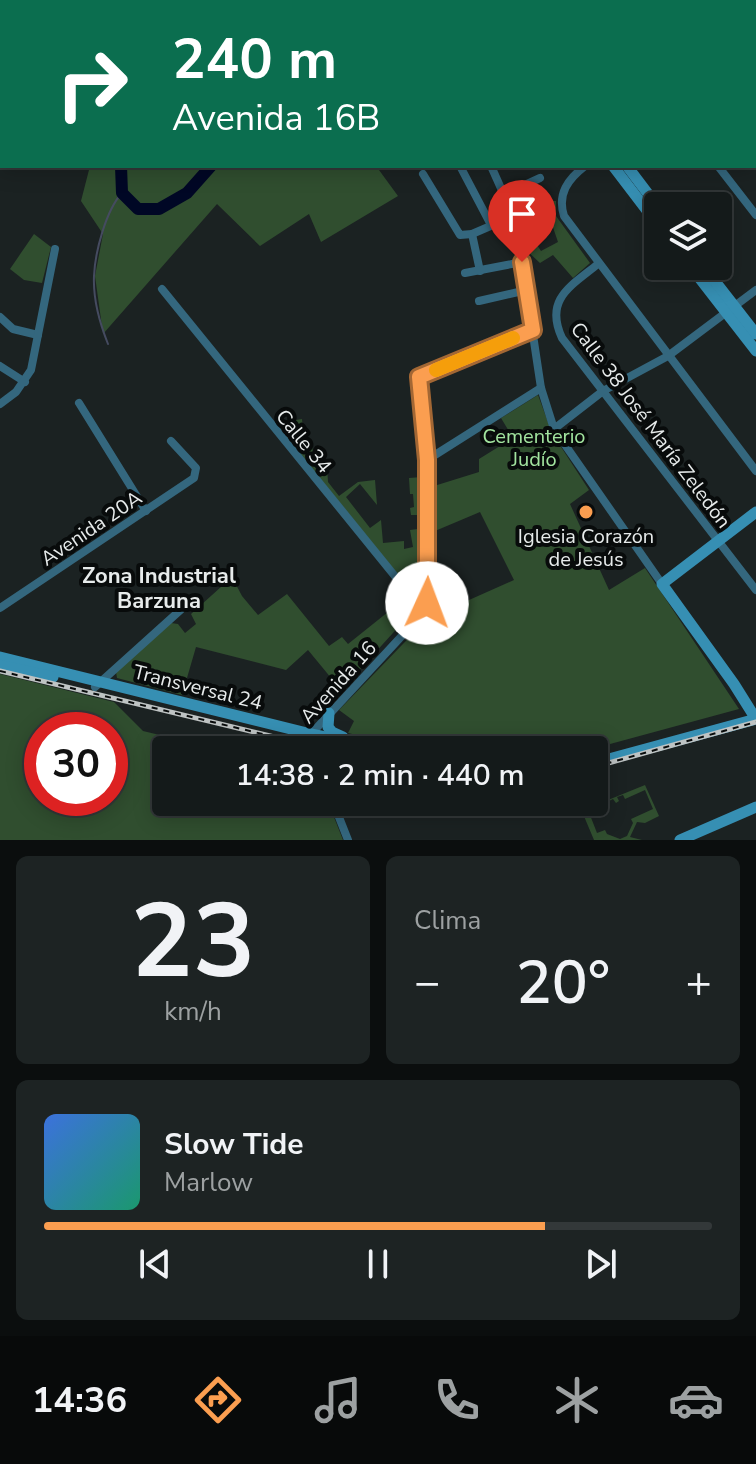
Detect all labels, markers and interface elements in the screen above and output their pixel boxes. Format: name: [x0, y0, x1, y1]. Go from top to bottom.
text: 240 m: [172, 21, 337, 98]
icon: right: [40, 32, 144, 136]
text: Avenida 16B: [172, 94, 380, 143]
pin: [488, 180, 556, 262]
icon: arrive: [500, 192, 544, 236]
map controls: [644, 192, 732, 280]
button: layers: [644, 192, 732, 280]
street label: Calle 38 José María Zeledón: [564, 317, 737, 534]
street label: Calle 34: [269, 404, 338, 479]
park label: Cementerio Judío: [483, 423, 585, 473]
street label: Avenida 20A: [35, 484, 148, 572]
marker: Iglesia Corazón de Jesús: [577, 503, 595, 521]
place label: Iglesia Corazón de Jesús: [518, 523, 654, 573]
district label: Zona Industrial Barzuna: [82, 561, 236, 616]
position arrow: [385, 561, 469, 645]
street label: Avenida 16: [294, 635, 383, 729]
street label: Transversal 24: [131, 658, 265, 717]
speed limit sign: 30: [24, 712, 128, 816]
text: 14:38 · 2 min · 440 m: [235, 755, 525, 796]
text: 23: [131, 871, 255, 1013]
text: Clima: [414, 903, 481, 938]
text: 20°: [516, 942, 610, 1024]
text: −: [414, 953, 440, 1013]
text: +: [686, 953, 712, 1013]
text: km/h: [164, 994, 222, 1029]
text: Slow Tide: [164, 1124, 304, 1165]
text: Marlow: [164, 1165, 253, 1200]
icon: previous: [133, 1242, 177, 1286]
icon: pause: [356, 1242, 400, 1286]
icon: next: [579, 1242, 623, 1286]
icon: directions: [190, 1372, 246, 1428]
icon: music: [310, 1372, 366, 1428]
icon: phone: [429, 1372, 485, 1428]
icon: climate: [549, 1372, 605, 1428]
icon: car: [668, 1372, 724, 1428]
text: 14:36: [32, 1376, 127, 1425]

